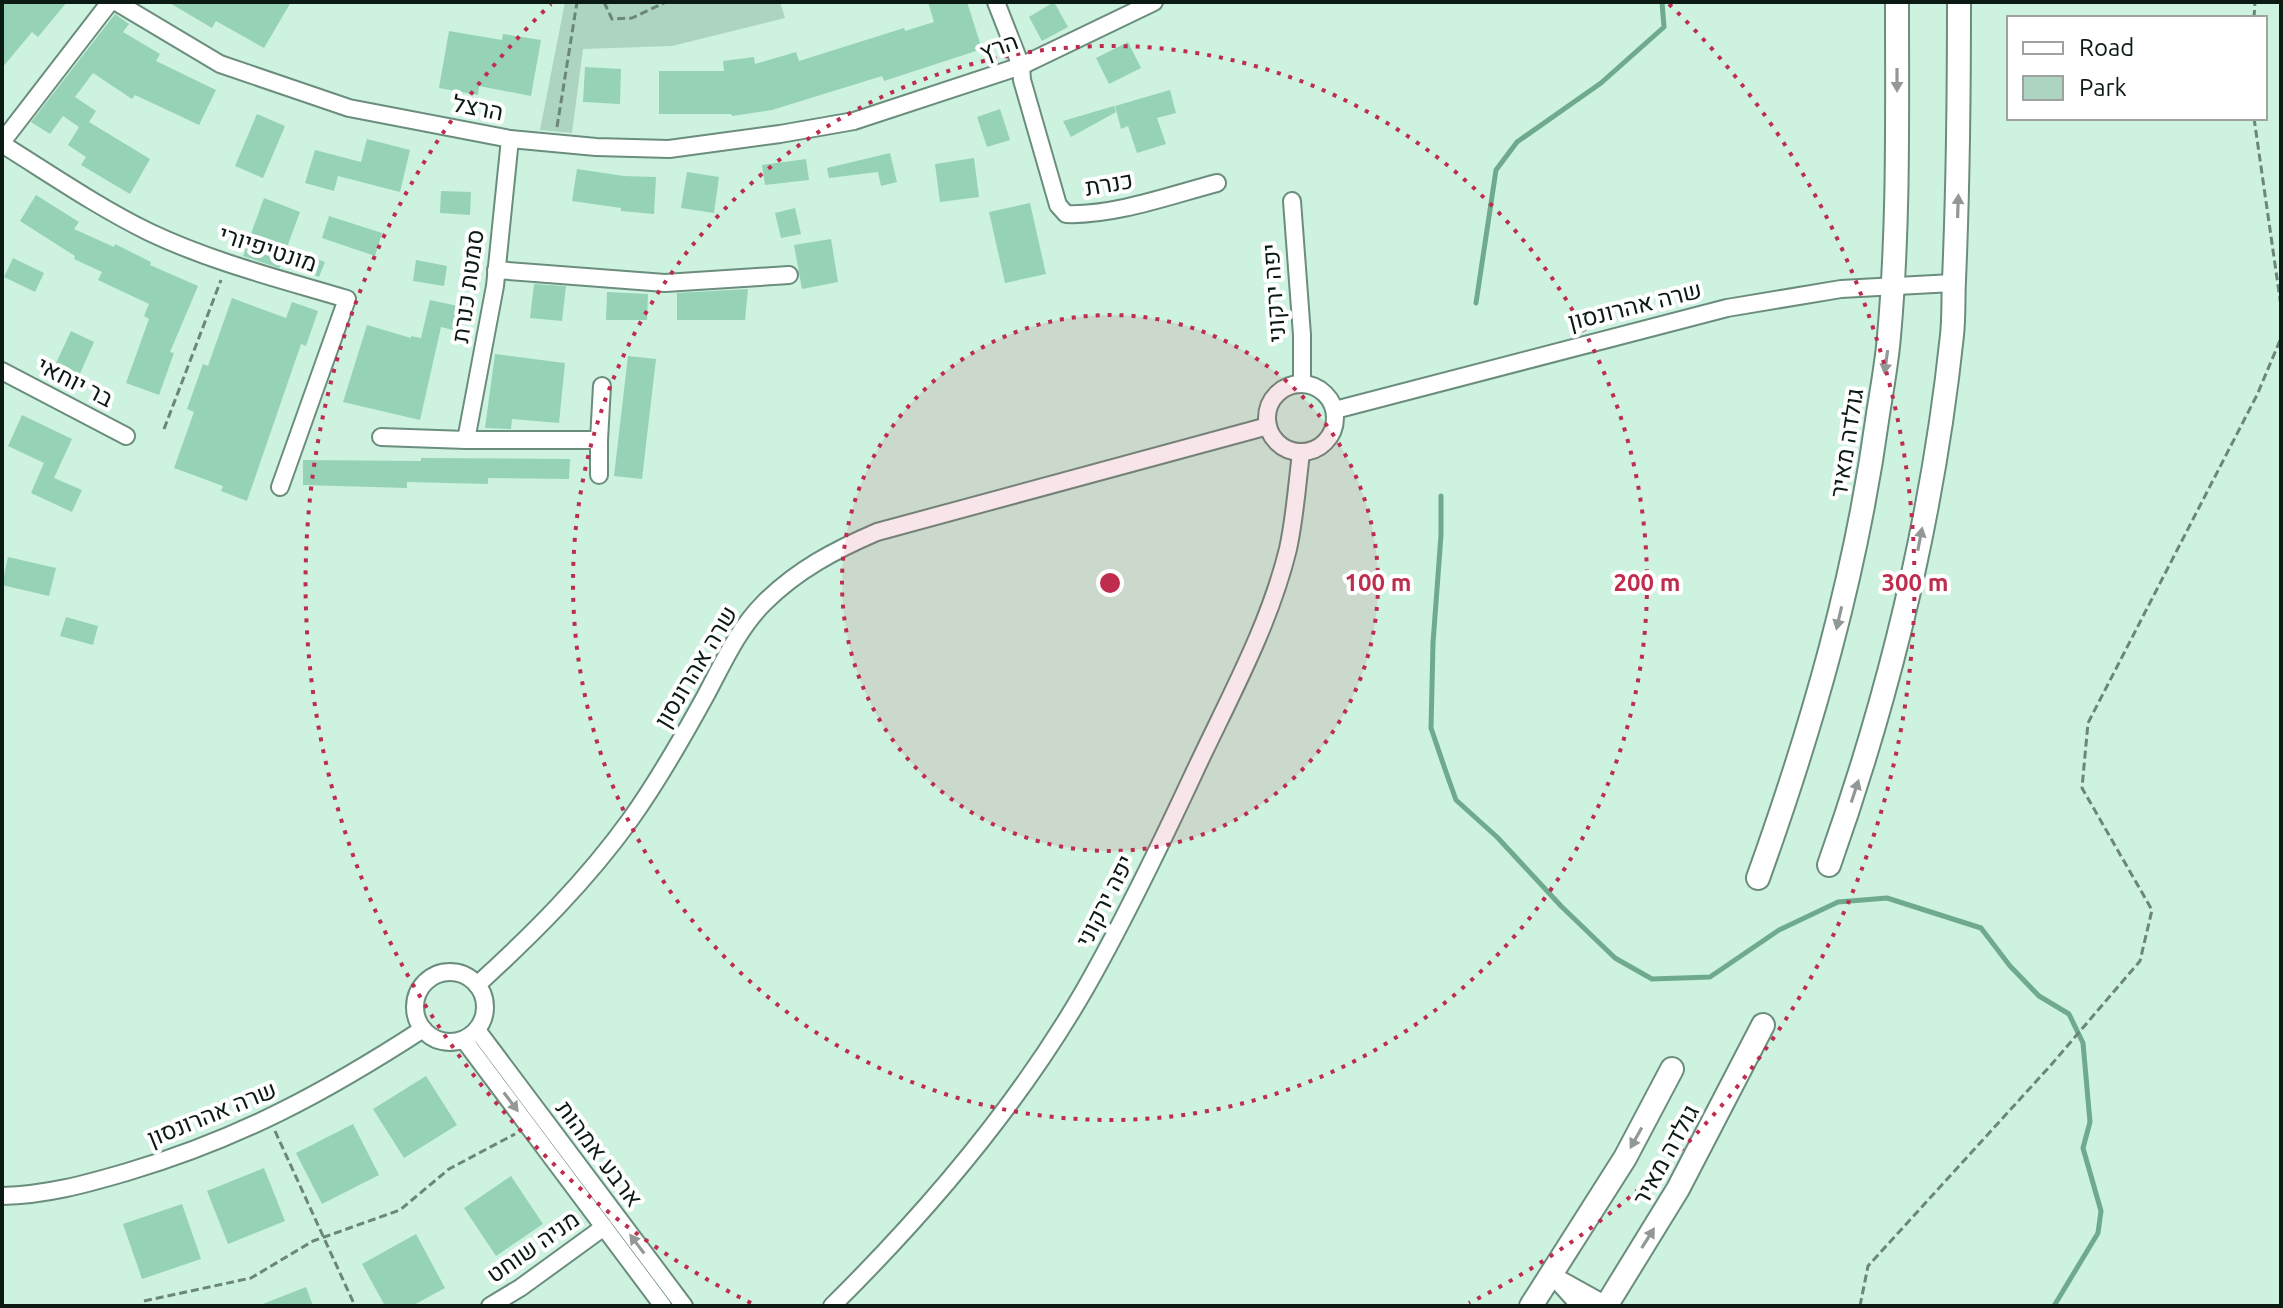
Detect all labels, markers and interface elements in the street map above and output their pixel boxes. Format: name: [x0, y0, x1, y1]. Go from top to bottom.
legend: [2007, 16, 2267, 120]
street label: הרץ: [976, 27, 1022, 66]
text: Road: [2079, 34, 2134, 61]
one-way arrow: [1891, 68, 1903, 93]
text: Park: [2079, 74, 2127, 101]
street label: הרצל: [450, 89, 506, 126]
street label: כנרת: [1083, 166, 1135, 201]
one-way arrow: [1951, 193, 1964, 218]
street label: מונטיפיורי: [216, 220, 321, 277]
street label: סמטת כנרת: [446, 228, 489, 344]
street label: יפה ירקוני: [1257, 243, 1290, 343]
street label: שרה אהרונסון: [1565, 276, 1705, 335]
one-way arrow: [1879, 350, 1892, 375]
street label: בר יוחאי: [33, 351, 118, 412]
street label: גולדה מאיר: [1825, 386, 1868, 500]
one-way arrow: [1914, 527, 1927, 552]
centre of rings: [1096, 569, 1124, 597]
text: 100 m: [1345, 569, 1411, 596]
text: 200 m: [1614, 569, 1680, 596]
text: 300 m: [1882, 569, 1948, 596]
street label: שרה אהרונסון: [649, 601, 742, 732]
one-way arrow: [1833, 606, 1845, 631]
one-way arrow: [1849, 779, 1862, 803]
street label: יפה ירקוני: [1070, 851, 1139, 951]
street label: שרה אהרונסון: [143, 1075, 280, 1152]
one-way arrow: [502, 1092, 518, 1112]
street label: ארבע אמהות: [551, 1095, 648, 1212]
street label: גולדה מאיר: [1627, 1100, 1704, 1210]
one-way arrow: [1629, 1126, 1643, 1149]
street label: מניה שוחט: [481, 1205, 584, 1288]
one-way arrow: [1640, 1227, 1655, 1250]
one-way arrow: [629, 1233, 645, 1254]

